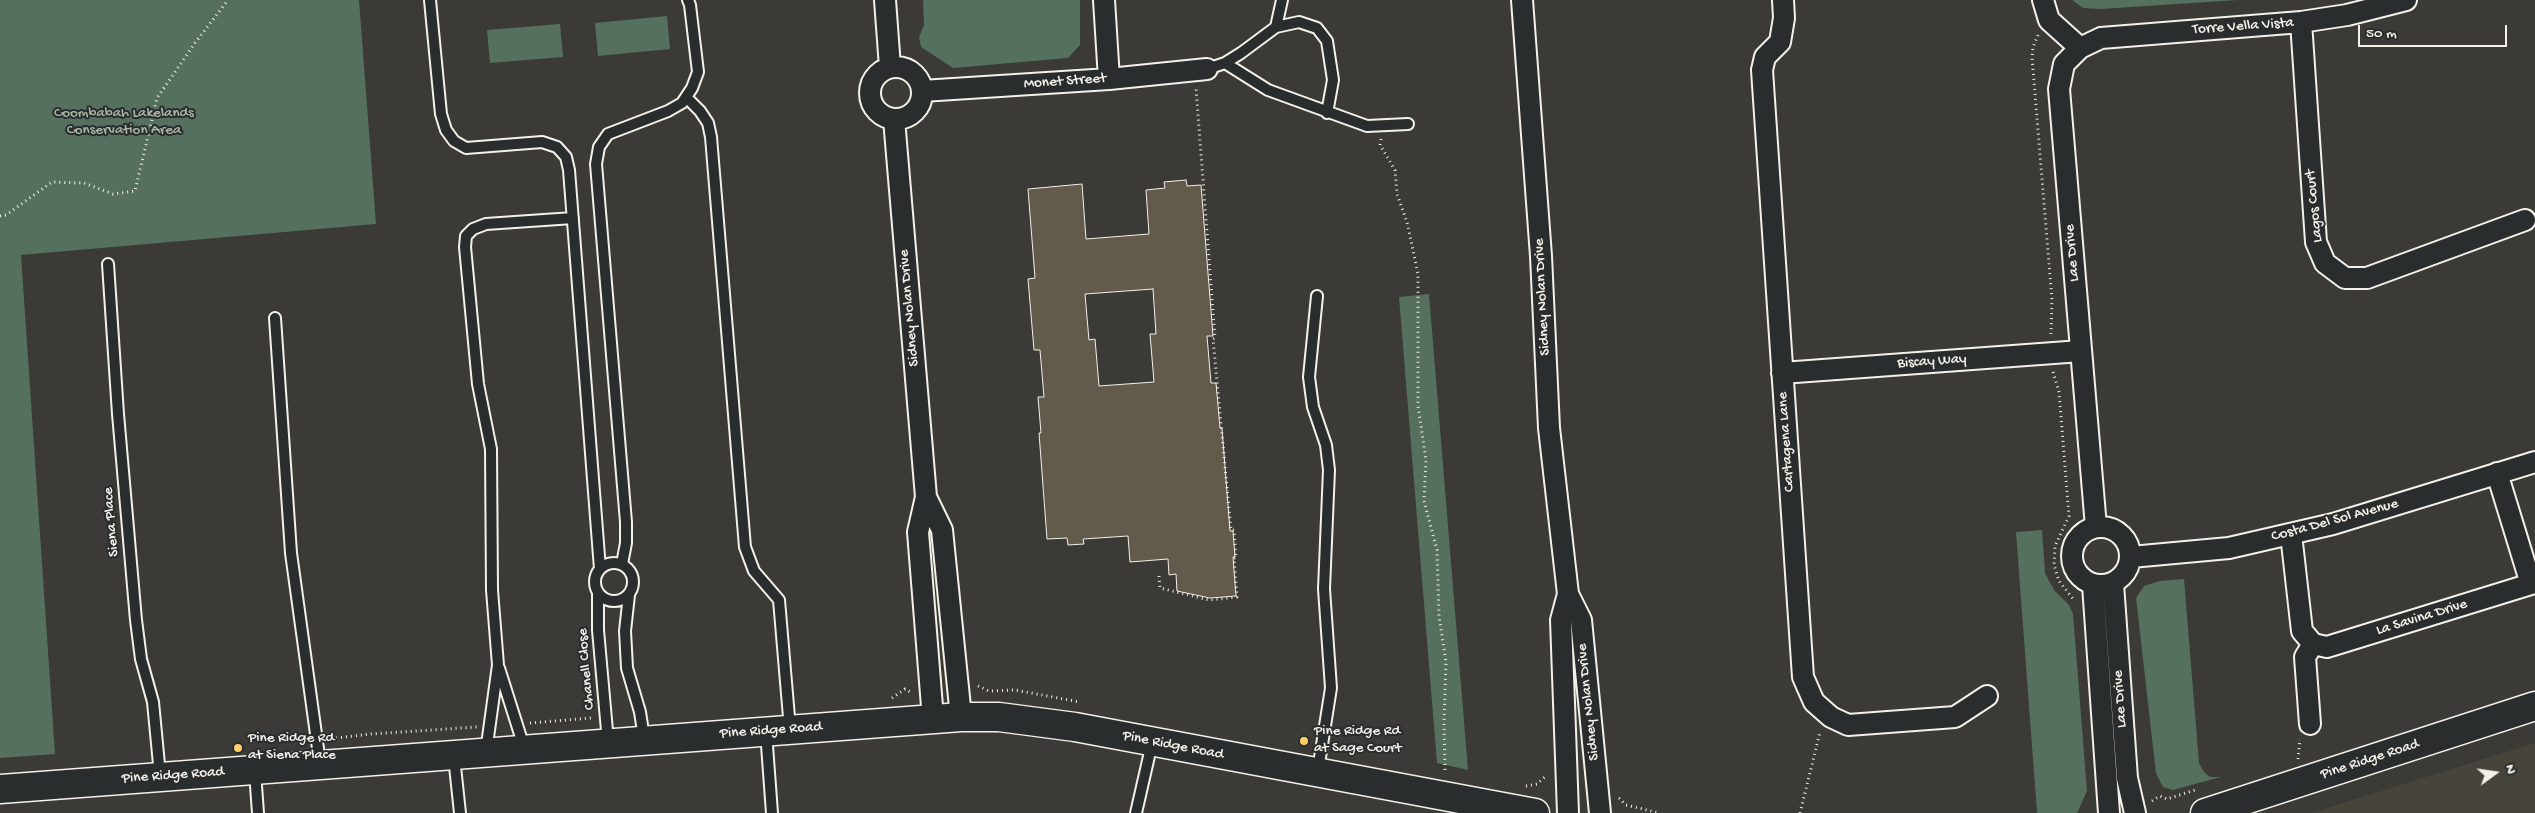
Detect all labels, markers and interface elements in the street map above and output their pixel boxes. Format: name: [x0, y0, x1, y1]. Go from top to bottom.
street label: Torre Vella Vista: [2192, 14, 2294, 40]
scale bar: [2360, 15, 2509, 47]
text: 50 m: [2366, 25, 2397, 43]
street label: Monet Street: [1023, 70, 1107, 94]
park label: Coombabah Lakelands Conservation Area: [54, 105, 194, 140]
street label: Lagos Court: [2302, 168, 2328, 244]
street label: Lae Drive: [2062, 223, 2084, 283]
street label: Sidney Nolan Drive: [1531, 238, 1555, 356]
street label: Sidney Nolan Drive: [896, 249, 924, 367]
street label: Biscay Way: [1897, 351, 1967, 373]
street label: Cartagena Lane: [1775, 391, 1799, 493]
street label: Siena Place: [100, 486, 124, 558]
street label: Costa Del Sol Avenue: [2270, 495, 2400, 547]
street label: La Savina Drive: [2374, 596, 2470, 640]
street label: Chanell Close: [574, 627, 600, 711]
street label: Sidney Nolan Drive: [1574, 643, 1604, 761]
street label: Lae Drive: [2110, 670, 2132, 728]
street label: Pine Ridge Road: [719, 718, 823, 744]
place label: Pine Ridge Rd at Sage Court: [1314, 723, 1402, 758]
street label: Pine Ridge Road: [1121, 727, 1225, 765]
place label: Pine Ridge Rd at Siena Place: [248, 730, 336, 765]
marker: Pine Ridge Rd at Sage Court: [1298, 735, 1310, 747]
street label: Pine Ridge Road: [2319, 736, 2421, 784]
marker: Pine Ridge Rd at Siena Place: [232, 742, 244, 754]
north arrow: [2470, 748, 2520, 798]
street label: Pine Ridge Road: [121, 763, 225, 789]
text: N: [2501, 763, 2519, 776]

